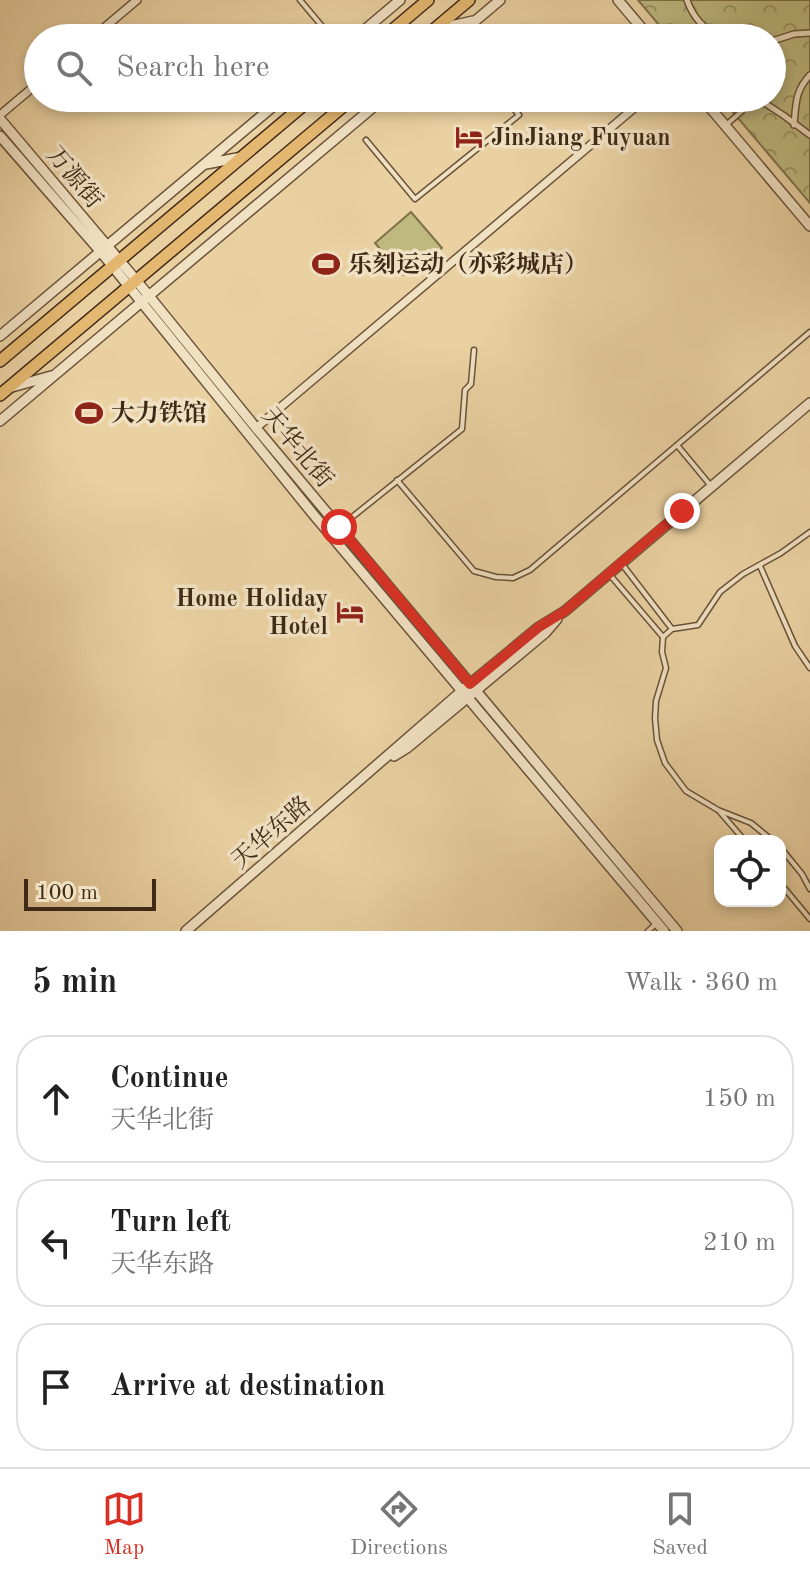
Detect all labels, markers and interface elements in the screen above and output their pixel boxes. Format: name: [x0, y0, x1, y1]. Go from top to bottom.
search box: [24, 24, 786, 112]
icon: search: [52, 46, 96, 90]
text: Search here: [116, 53, 270, 83]
hotel icon: JinJiang Fuyuan: [454, 122, 484, 152]
place label: JinJiang Fuyuan: [491, 127, 671, 151]
street label: 万源街: [41, 141, 108, 214]
sports icon: 乐刻运动（亦彩城店）: [311, 249, 341, 279]
place label: 乐刻运动（亦彩城店）: [348, 251, 588, 278]
sports icon: 大力铁馆: [74, 398, 104, 428]
place label: 大力铁馆: [111, 400, 207, 427]
street label: 天华北街: [256, 402, 339, 493]
route end: [664, 493, 700, 529]
route start: [321, 509, 357, 545]
place label: Home Holiday Hotel: [176, 588, 328, 640]
hotel icon: Home Holiday Hotel: [335, 597, 365, 627]
street label: 天华东路: [226, 791, 316, 874]
map controls: [714, 835, 786, 907]
button: locate: [714, 835, 786, 907]
scale bar: [24, 875, 156, 911]
text: 100 m: [36, 882, 98, 904]
text: 5 min: [32, 966, 117, 1000]
text: Walk · 360 m: [624, 970, 778, 996]
text: Continue: [110, 1064, 229, 1094]
icon: ahead: [34, 1077, 78, 1121]
text: 150 m: [703, 1086, 776, 1112]
text: 天华北街: [110, 1108, 214, 1134]
text: Turn left: [110, 1208, 231, 1238]
icon: left: [34, 1221, 78, 1265]
text: 210 m: [703, 1230, 776, 1256]
text: 天华东路: [110, 1252, 214, 1278]
icon: arrive: [34, 1365, 78, 1409]
text: Arrive at destination: [110, 1372, 385, 1402]
tab: Map: [102, 1487, 146, 1562]
tab: Directions: [350, 1487, 448, 1562]
tab: Saved: [652, 1487, 708, 1562]

